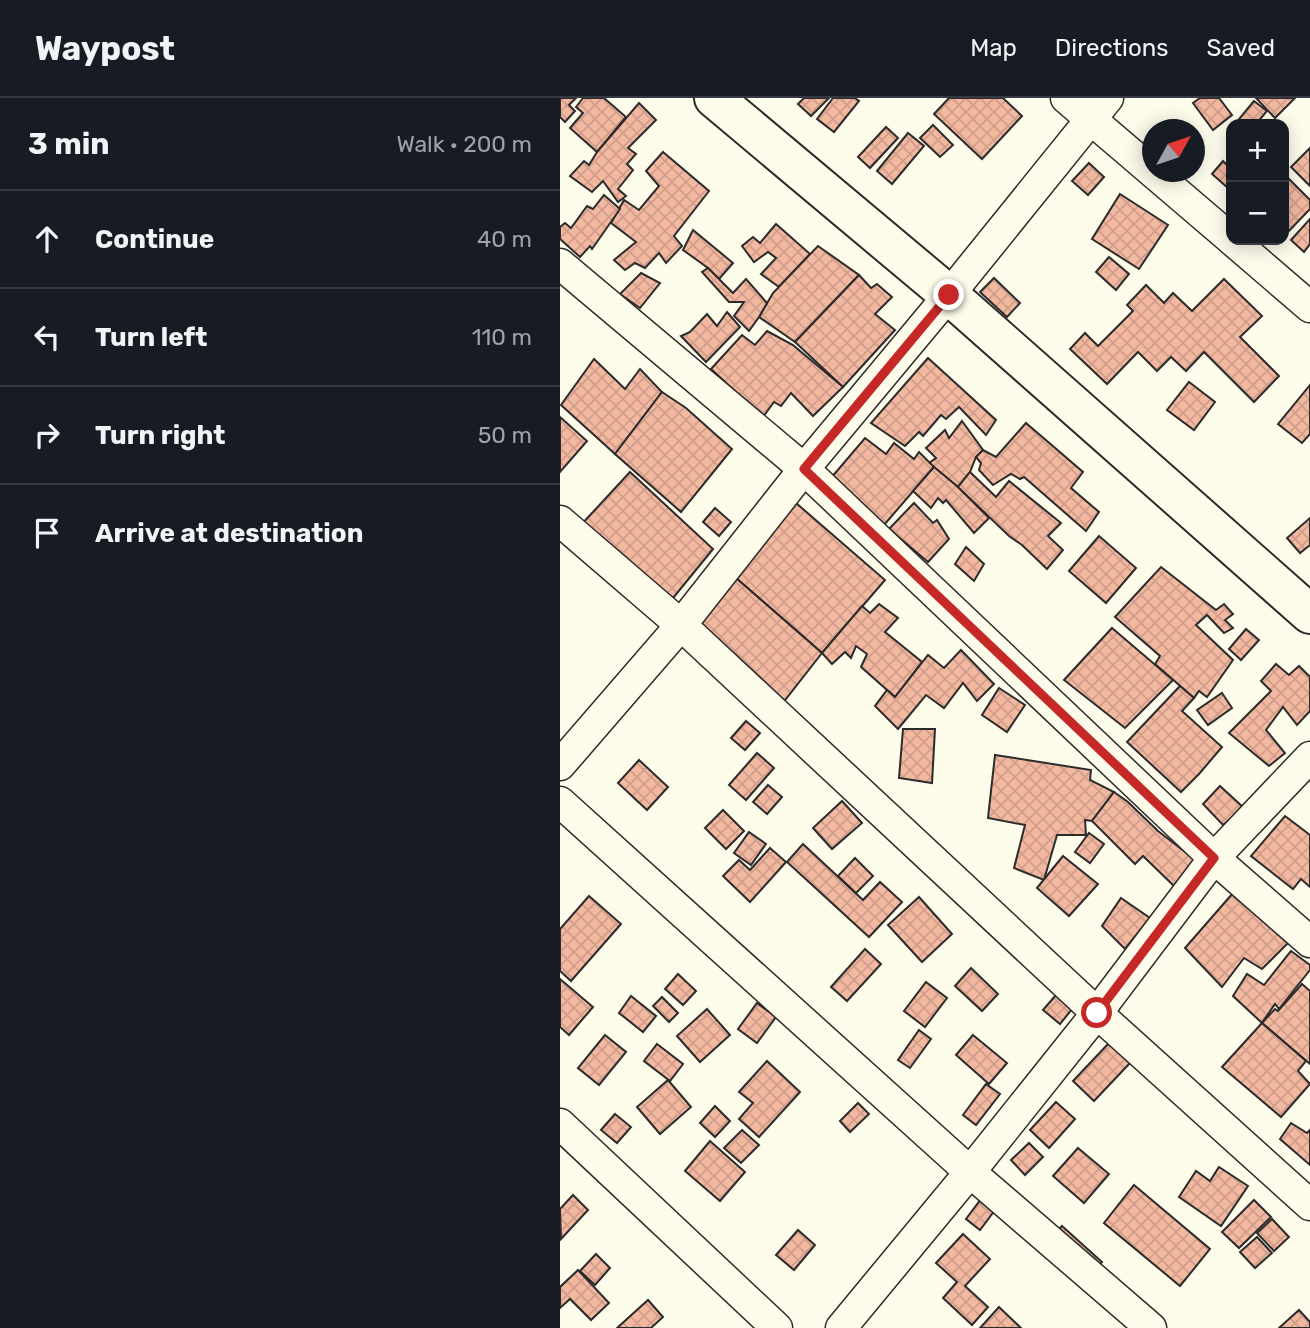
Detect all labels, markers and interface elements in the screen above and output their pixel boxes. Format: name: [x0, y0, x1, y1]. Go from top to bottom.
text: Waypost: [35, 29, 175, 68]
text: Map: [970, 34, 1017, 62]
text: Directions: [1055, 34, 1168, 62]
text: Saved: [1206, 34, 1275, 62]
north arrow: [1142, 119, 1205, 182]
map controls: [1226, 119, 1289, 245]
button: +: [1226, 119, 1289, 182]
text: 3 min: [28, 126, 110, 162]
text: Walk · 200 m: [397, 130, 532, 158]
button: −: [1226, 182, 1289, 245]
icon: ahead: [28, 220, 66, 258]
text: Continue: [95, 224, 214, 255]
text: 40 m: [477, 225, 532, 253]
route end: [933, 279, 964, 310]
icon: left: [28, 318, 66, 356]
text: Turn left: [95, 322, 207, 353]
text: 110 m: [472, 323, 532, 351]
icon: right: [28, 416, 66, 454]
text: Turn right: [95, 420, 225, 451]
text: 50 m: [478, 421, 532, 449]
icon: arrive: [28, 514, 66, 552]
text: Arrive at destination: [95, 518, 363, 549]
route start: [1081, 997, 1112, 1028]

